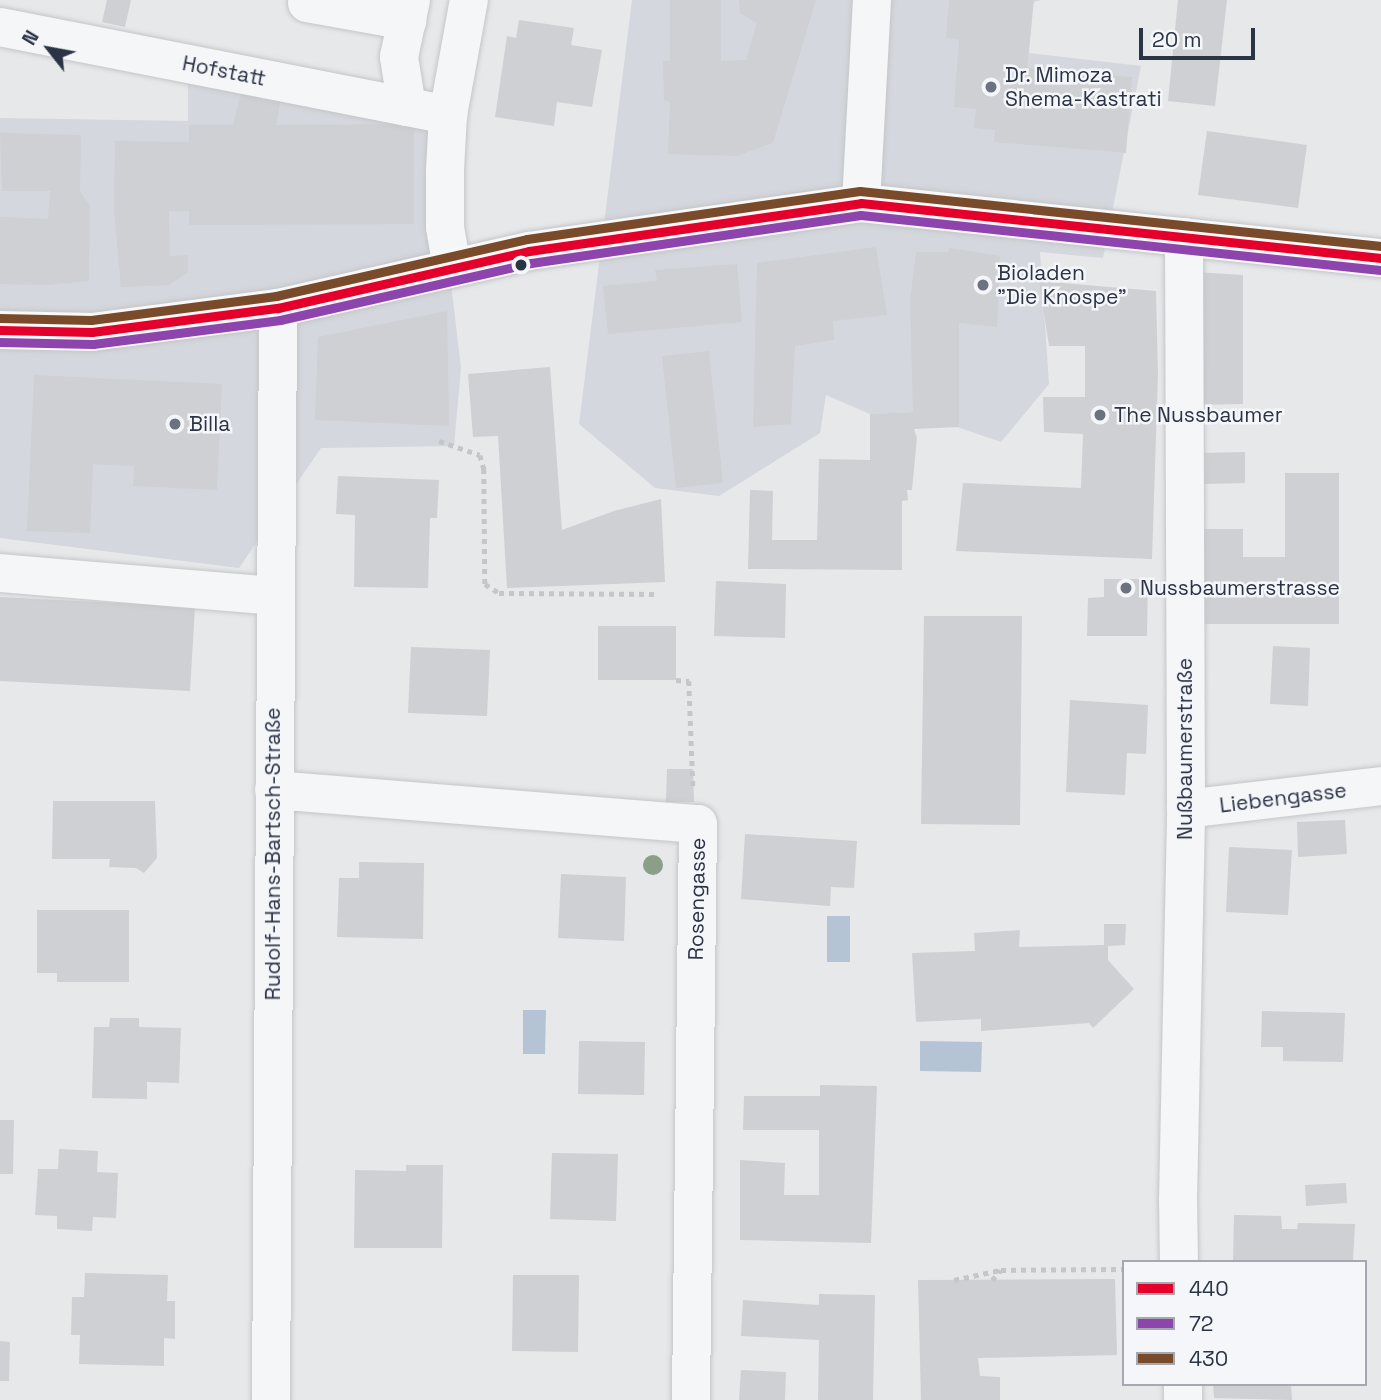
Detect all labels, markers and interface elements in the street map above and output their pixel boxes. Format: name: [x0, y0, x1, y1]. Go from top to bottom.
north arrow: [14, 14, 84, 84]
scale bar: [1143, 14, 1258, 58]
text: N: [17, 26, 45, 50]
text: 20 m: [1152, 26, 1202, 53]
street label: Hofstatt: [180, 51, 268, 91]
place label: Dr. Mimoza Shema-Kastrati: [1005, 62, 1162, 112]
marker: Dr. Mimoza Shema-Kastrati: [983, 79, 999, 95]
unlabelled marker: [514, 258, 528, 272]
place label: Bioladen "Die Knospe": [997, 260, 1127, 310]
marker: Bioladen "Die Knospe": [975, 277, 991, 293]
place label: The Nussbaumer: [1114, 402, 1283, 428]
marker: The Nussbaumer: [1092, 407, 1108, 423]
place label: Billa: [189, 411, 230, 437]
marker: Billa: [167, 416, 183, 432]
place label: Nussbaumerstrasse: [1140, 575, 1340, 601]
marker: Nussbaumerstrasse: [1118, 580, 1134, 596]
street label: Nußbaumerstraße: [1172, 658, 1198, 840]
street label: Rudolf-Hans-Bartsch-Straße: [260, 708, 286, 1000]
street label: Liebengasse: [1218, 778, 1348, 818]
street label: Rosengasse: [683, 837, 711, 961]
legend: [1122, 1260, 1367, 1386]
text: 440: [1189, 1275, 1229, 1302]
text: 72: [1189, 1310, 1213, 1337]
text: 430: [1189, 1345, 1228, 1372]

